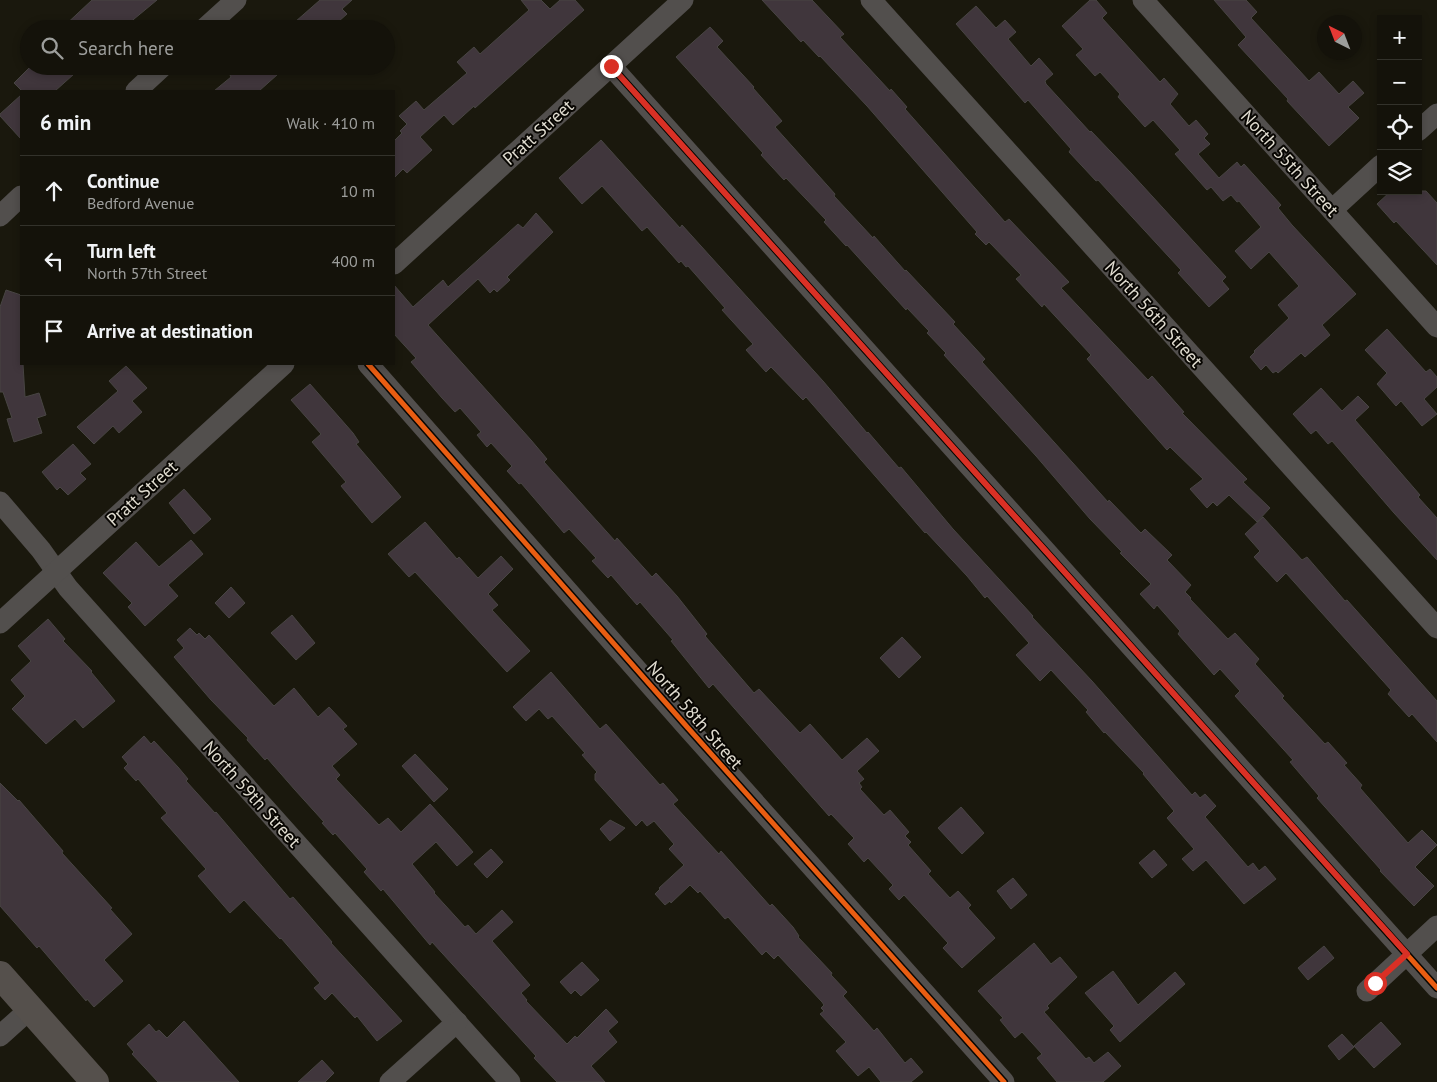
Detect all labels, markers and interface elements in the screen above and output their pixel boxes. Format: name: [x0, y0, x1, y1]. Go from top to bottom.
north arrow: [1317, 15, 1362, 60]
map controls: [1377, 15, 1422, 195]
button: +: [1377, 15, 1422, 60]
search box: [20, 20, 395, 75]
icon: search: [38, 34, 66, 62]
text: Search here: [78, 36, 174, 60]
route end: [600, 55, 623, 78]
button: −: [1377, 60, 1422, 105]
street label: Pratt Street: [498, 94, 578, 170]
street label: North 55th Street: [1236, 105, 1344, 221]
button: locate: [1377, 105, 1422, 150]
text: 6 min: [40, 109, 91, 136]
text: Walk · 410 m: [286, 113, 375, 133]
button: layers: [1377, 150, 1422, 195]
text: Continue: [87, 169, 159, 193]
icon: ahead: [40, 177, 68, 205]
text: 10 m: [340, 181, 375, 201]
text: Bedford Avenue: [87, 193, 194, 213]
text: Turn left: [87, 239, 156, 263]
icon: left: [40, 247, 68, 275]
text: 400 m: [332, 251, 375, 271]
street label: North 56th Street: [1100, 256, 1208, 372]
text: North 57th Street: [87, 263, 207, 283]
icon: arrive: [40, 317, 68, 345]
text: Arrive at destination: [87, 319, 253, 343]
street label: Pratt Street: [102, 455, 182, 531]
street label: North 58th Street: [642, 656, 748, 774]
street label: North 59th Street: [198, 736, 306, 852]
route start: [1364, 972, 1387, 995]

